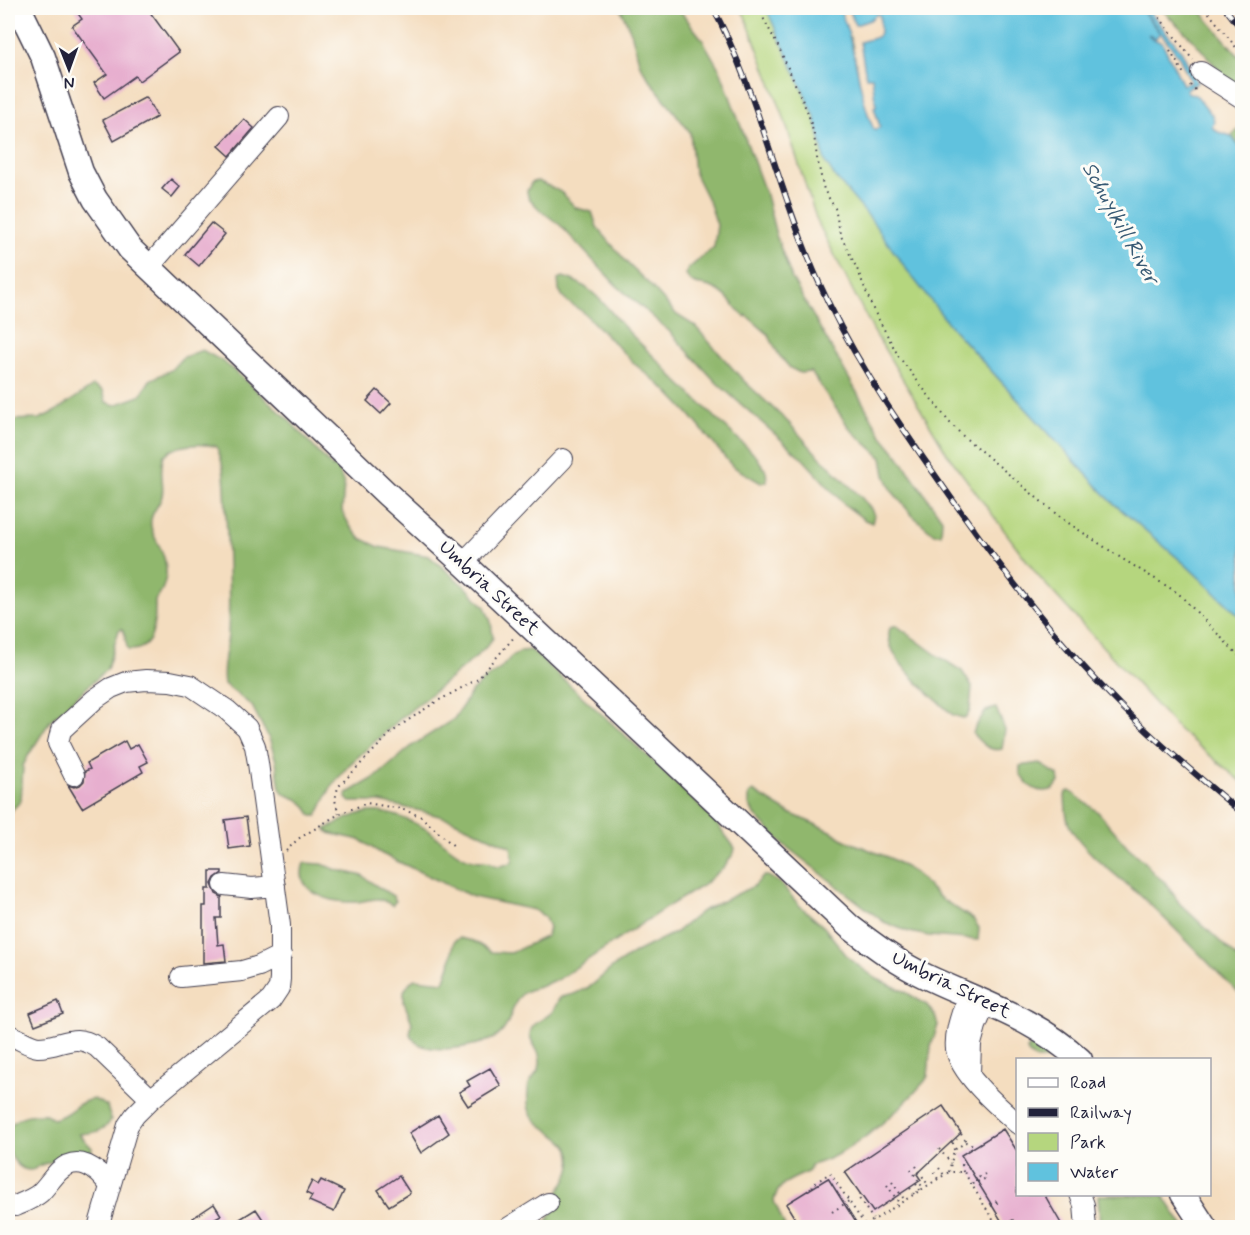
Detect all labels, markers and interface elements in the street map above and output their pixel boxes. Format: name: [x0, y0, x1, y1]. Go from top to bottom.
north arrow: [39, 39, 99, 99]
text: N: [64, 72, 75, 93]
water label: Schuylkill River: [1075, 157, 1167, 292]
street label: Umbria Street: [432, 534, 546, 642]
street label: Umbria Street: [887, 945, 1015, 1026]
legend: [1016, 1058, 1211, 1196]
text: Road: [1070, 1071, 1106, 1095]
text: Railway: [1070, 1101, 1132, 1125]
text: Park: [1070, 1131, 1106, 1155]
text: Water: [1070, 1161, 1119, 1185]

